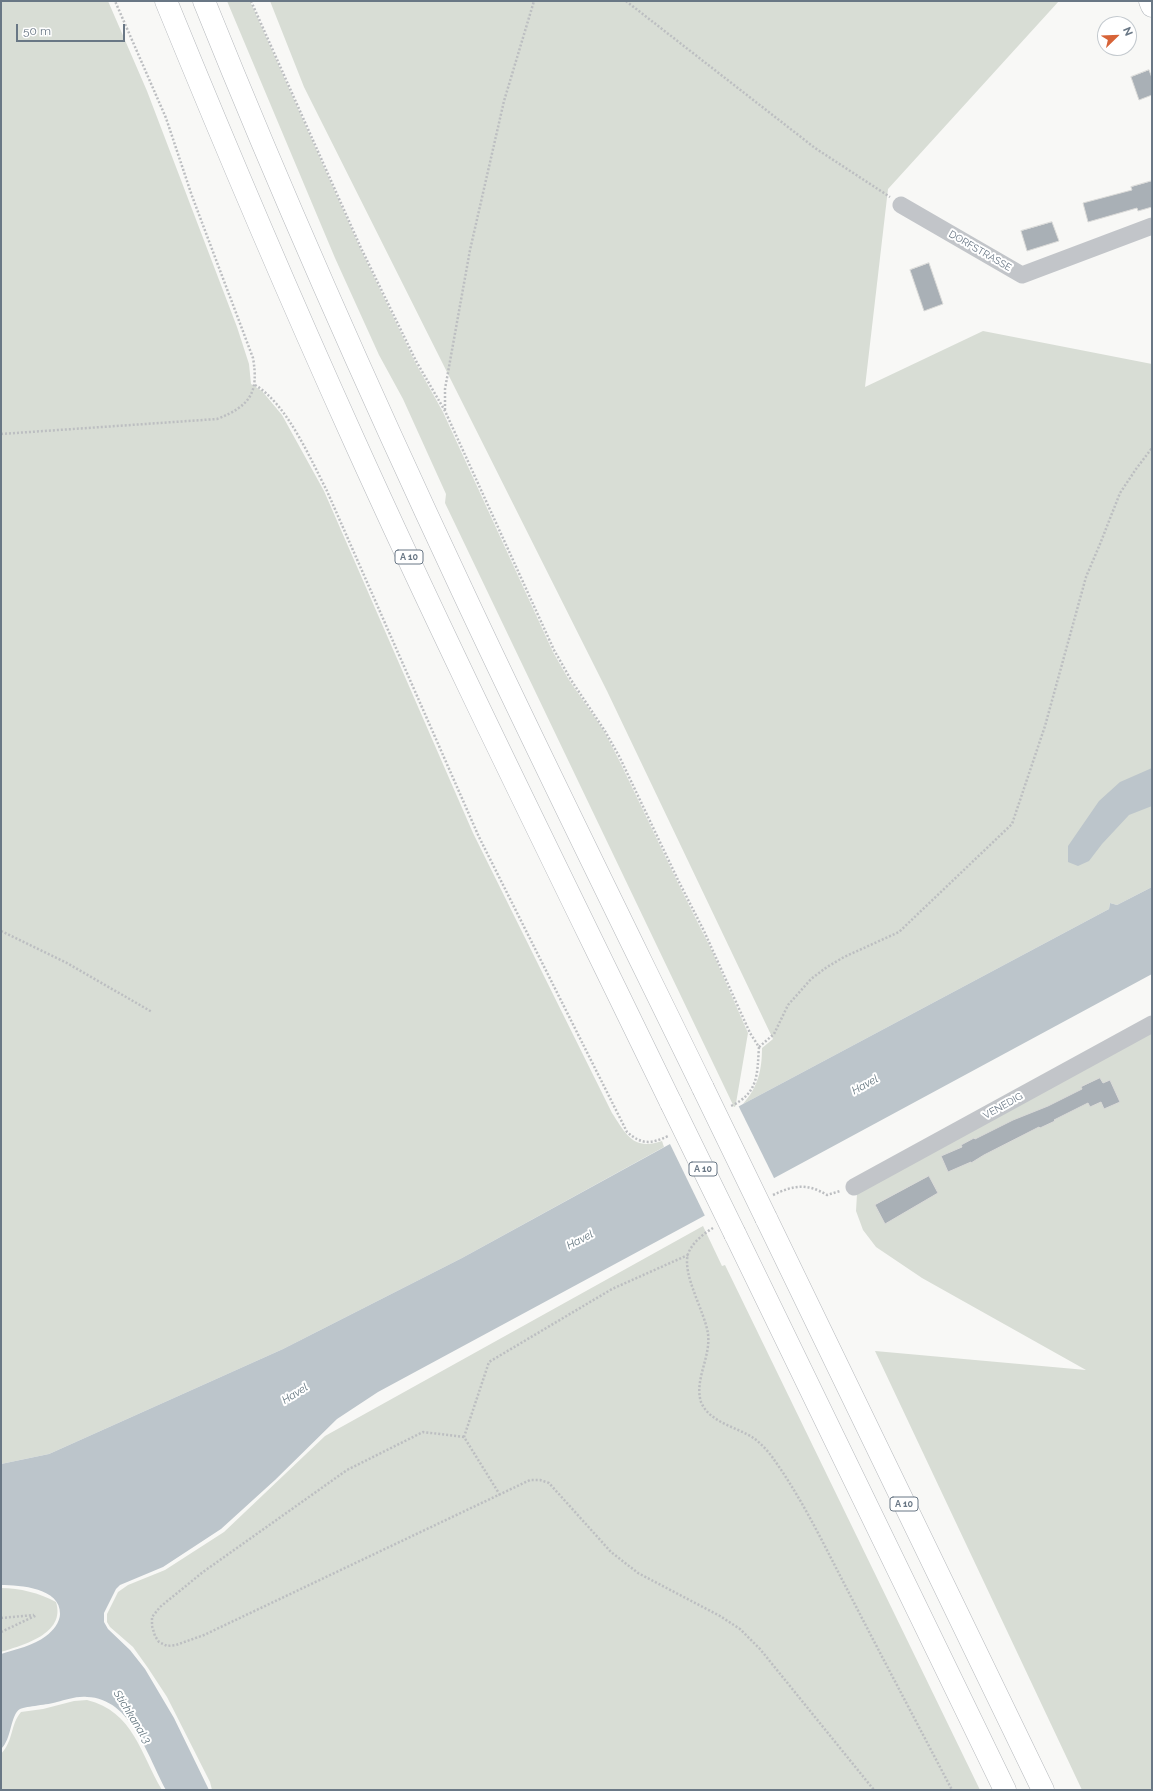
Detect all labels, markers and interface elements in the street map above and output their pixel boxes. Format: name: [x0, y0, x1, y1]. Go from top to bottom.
scale bar: [18, 16, 127, 42]
north arrow: [1097, 16, 1137, 56]
text: 50 m: [23, 24, 51, 38]
text: N: [1120, 25, 1135, 38]
street label: DORFSTRASSE: [946, 228, 1014, 274]
road number: A 10: [395, 550, 423, 564]
water label: Havel: [849, 1072, 881, 1098]
street label: VENEDIG: [981, 1090, 1025, 1122]
road number: A 10: [689, 1162, 717, 1176]
water label: Havel: [564, 1228, 596, 1252]
water label: Havel: [279, 1381, 311, 1407]
road number: A 10: [890, 1497, 918, 1511]
water label: Stichkanal 3: [110, 1688, 154, 1746]

